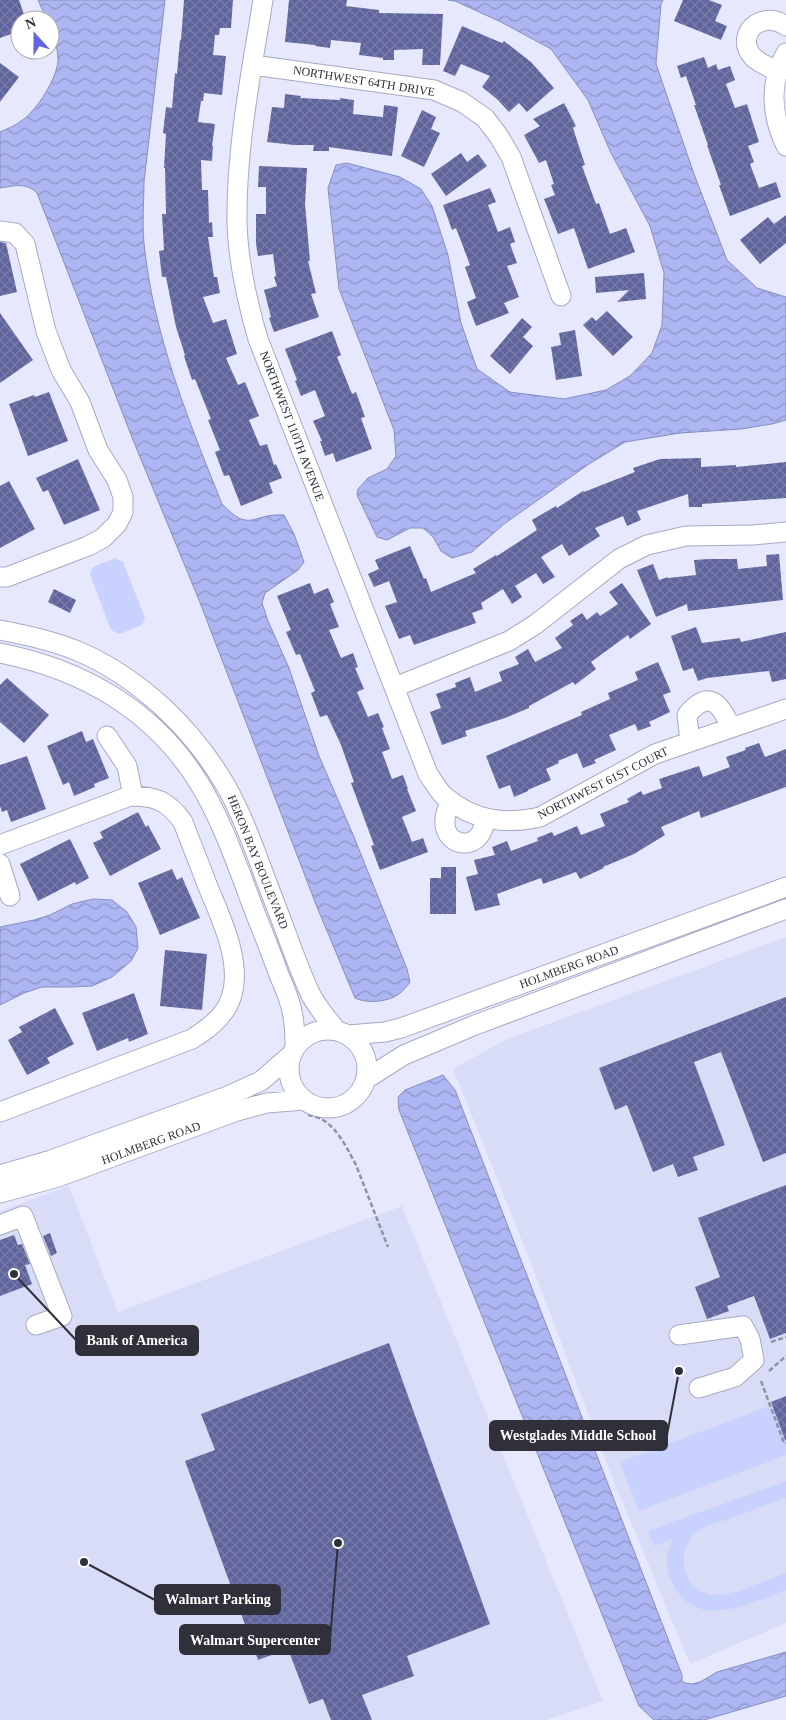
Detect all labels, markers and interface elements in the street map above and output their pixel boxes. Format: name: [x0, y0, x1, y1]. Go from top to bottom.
north arrow: [10, 10, 60, 60]
text: N: [23, 15, 38, 32]
street label: NORTHWEST 64TH DRIVE: [292, 63, 436, 99]
street label: NORTHWEST 110TH AVENUE: [257, 349, 327, 503]
street label: NORTHWEST 61ST COURT: [535, 744, 671, 822]
street label: HERON BAY BOULEVARD: [225, 793, 292, 931]
street label: HOLMBERG ROAD: [518, 942, 621, 991]
street label: HOLMBERG ROAD: [100, 1118, 203, 1167]
callout: Bank of America: [76, 1326, 198, 1355]
text: Bank of America: [86, 1333, 188, 1348]
callout: Westglades Middle School: [490, 1421, 667, 1450]
text: Westglades Middle School: [500, 1428, 656, 1443]
callout: Walmart Parking: [155, 1585, 280, 1614]
text: Walmart Parking: [165, 1592, 271, 1607]
callout: Walmart Supercenter: [180, 1625, 330, 1654]
text: Walmart Supercenter: [190, 1633, 320, 1648]

